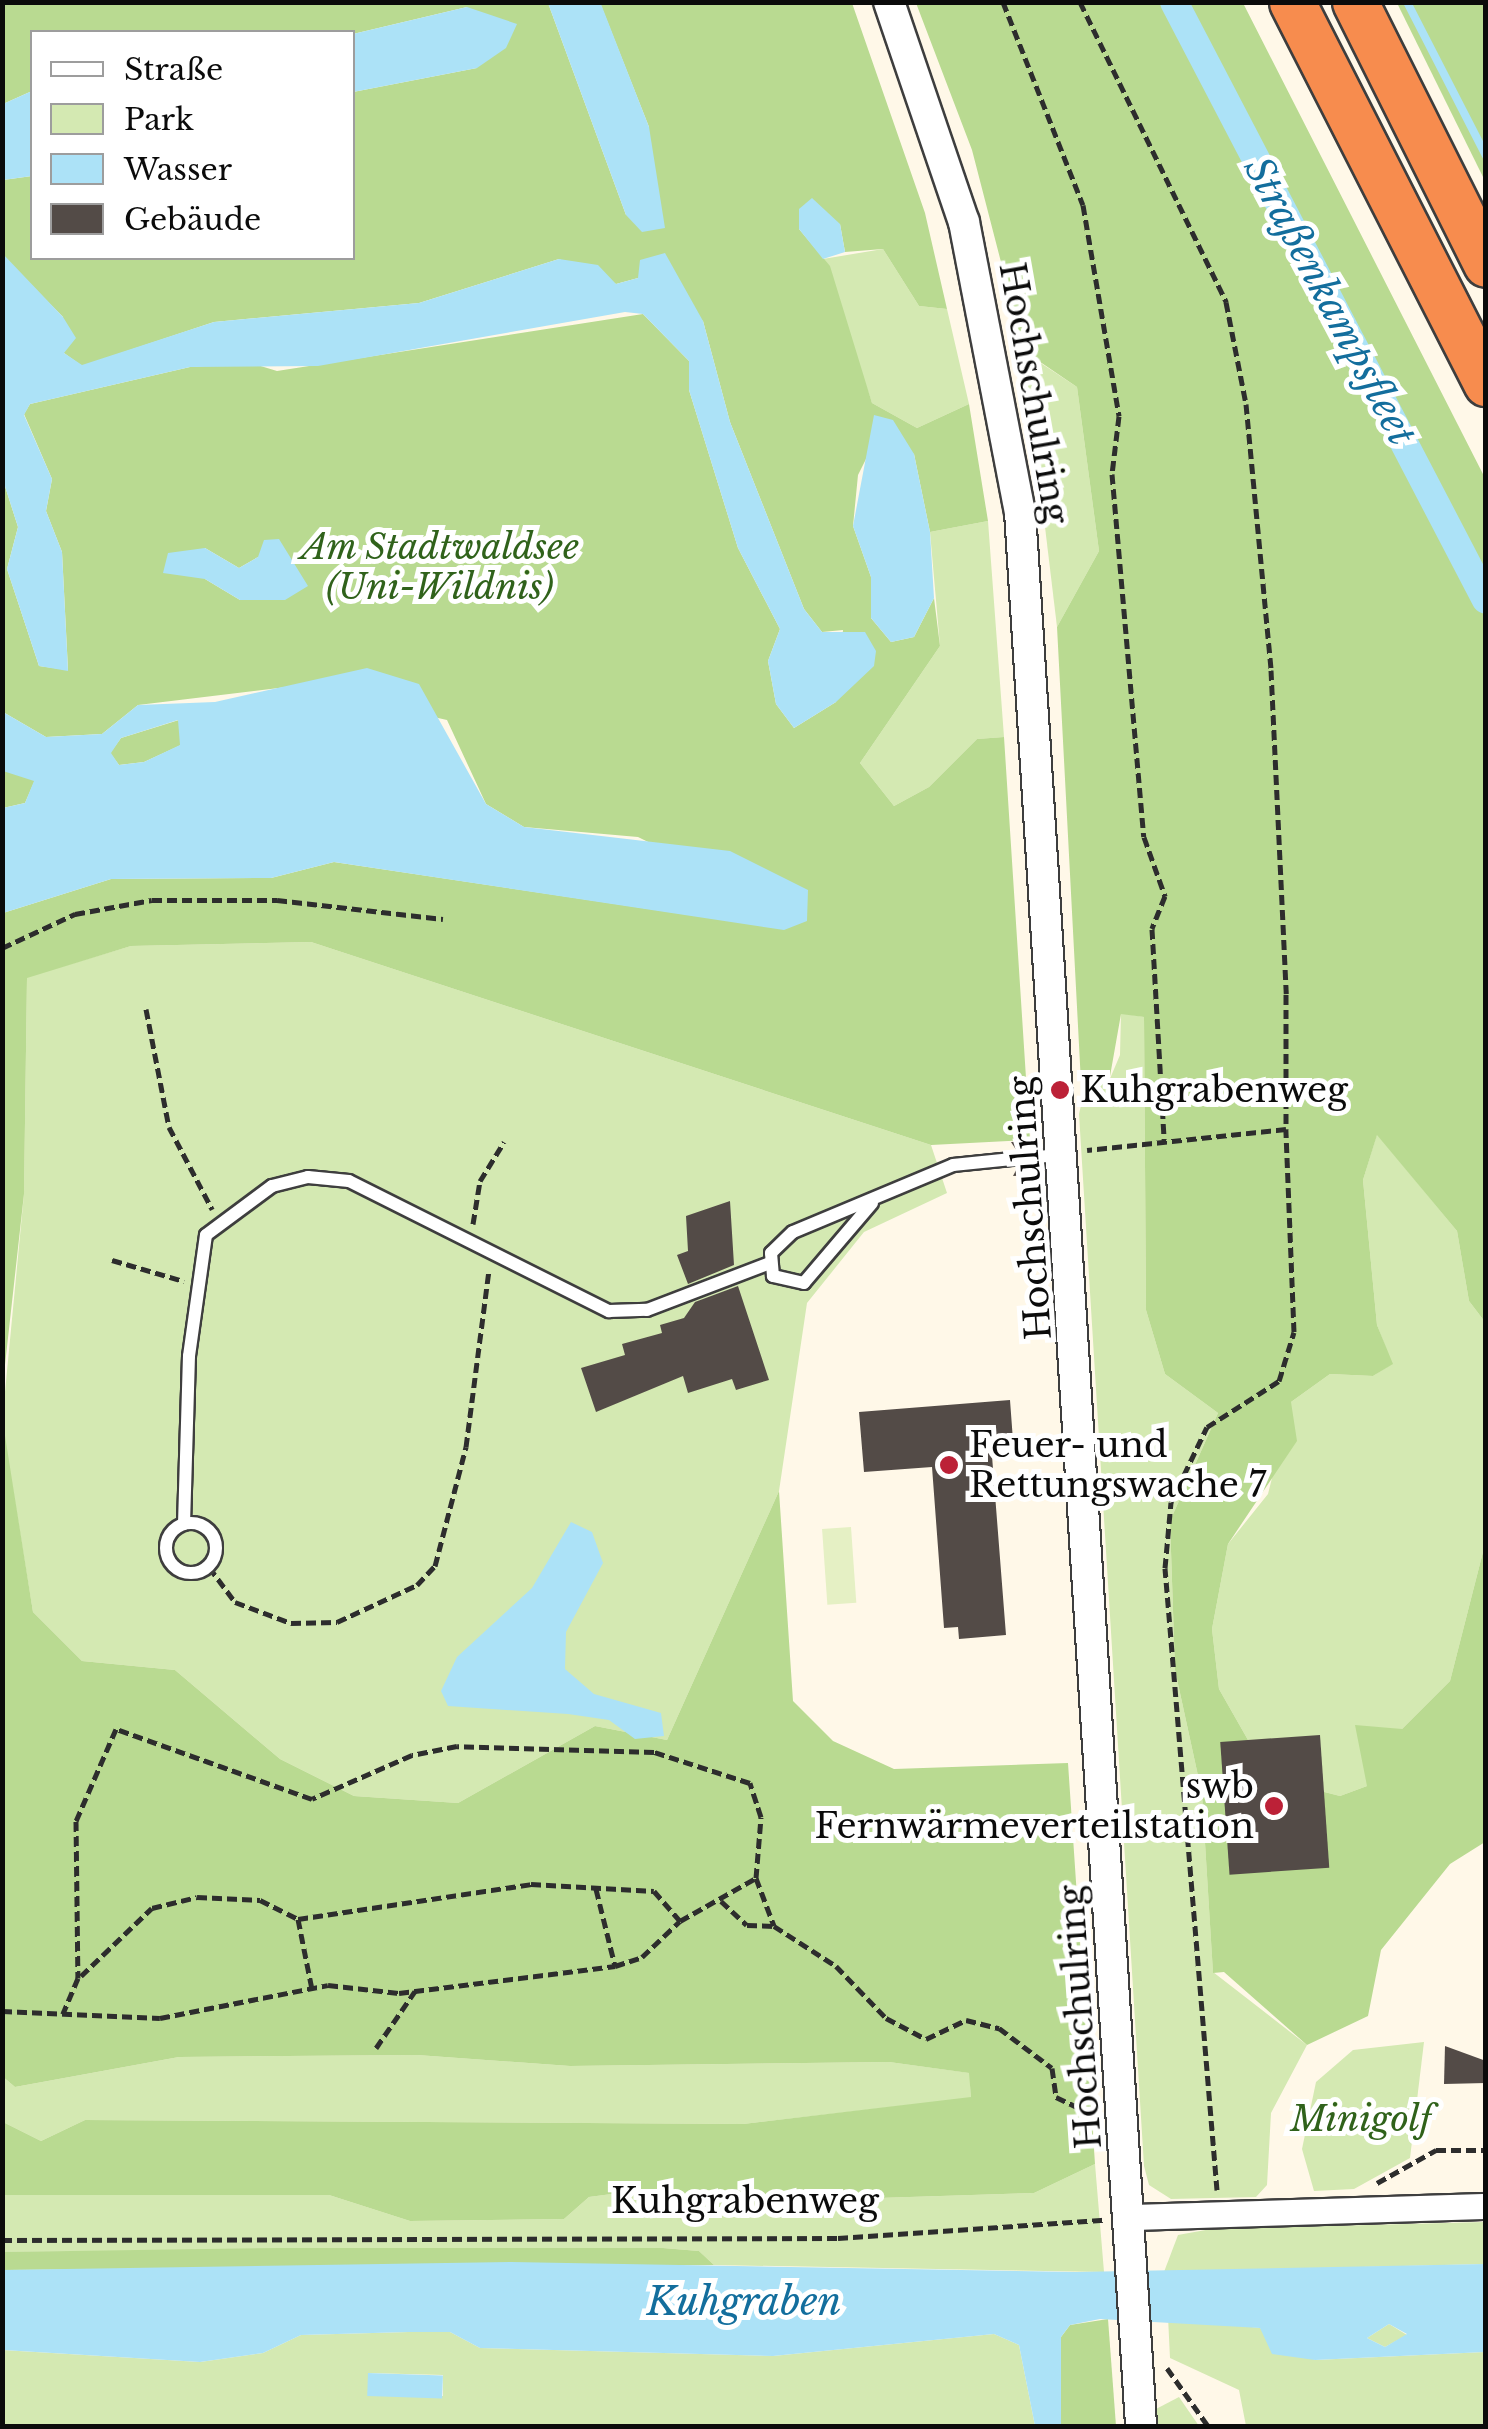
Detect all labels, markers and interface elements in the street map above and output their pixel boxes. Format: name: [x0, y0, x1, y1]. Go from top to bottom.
legend: [30, 30, 355, 260]
text: Straße: [124, 51, 223, 88]
text: Park: [124, 101, 194, 138]
water label: Straßenkampsfleet: [1235, 149, 1425, 453]
text: Wasser: [124, 151, 232, 188]
text: Gebäude: [124, 201, 261, 238]
street label: Hochschulring: [990, 259, 1078, 527]
park label: Am Stadtwaldsee (Uni-Wildnis): [301, 526, 579, 608]
place label: Kuhgrabenweg: [1080, 1069, 1348, 1111]
street label: Hochschulring: [1000, 1075, 1060, 1341]
marker: Kuhgrabenweg: [1049, 1079, 1071, 1101]
place label: Feuer- und Rettungswache 7: [969, 1424, 1266, 1506]
marker: Feuer- und Rettungswache 7: [938, 1454, 960, 1476]
place label: swb Fernwärmeverteilstation: [815, 1765, 1254, 1847]
marker: swb Fernwärmeverteilstation: [1263, 1795, 1285, 1817]
street label: Hochschulring: [1050, 1884, 1110, 2150]
park label: Minigolf: [1291, 2098, 1431, 2140]
street label: Kuhgrabenweg: [611, 2180, 879, 2222]
water label: Kuhgraben: [647, 2279, 841, 2325]

